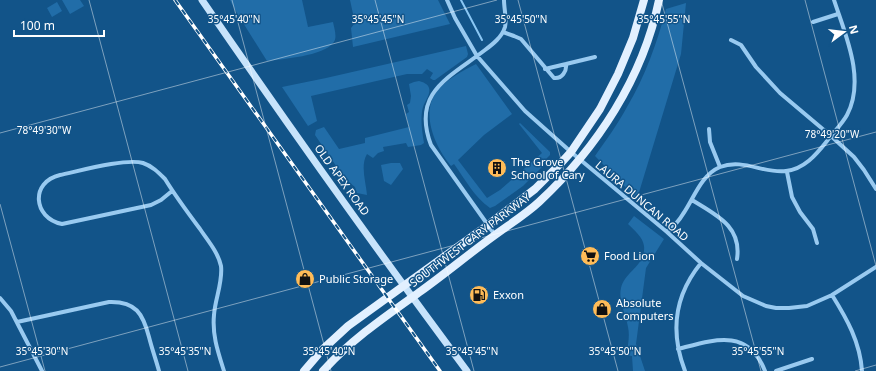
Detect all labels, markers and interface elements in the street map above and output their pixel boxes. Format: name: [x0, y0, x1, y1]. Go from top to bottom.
scale bar: [14, 12, 104, 38]
text: 35°45'40"N: [208, 12, 260, 26]
text: 35°45'45"N: [352, 12, 404, 26]
text: 35°45'50"N: [495, 12, 547, 26]
text: 35°45'55"N: [638, 12, 690, 26]
north arrow: [824, 12, 864, 52]
text: 100 m: [20, 17, 55, 34]
text: N: [846, 23, 863, 36]
text: 78°49'30"W: [17, 123, 72, 137]
text: 78°49'20"W: [805, 127, 860, 141]
street label: OLD APEX ROAD: [311, 141, 373, 218]
place label: The Grove School of Cary: [511, 154, 585, 182]
building icon: The Grove School of Cary: [486, 157, 508, 179]
street label: LAURA DUNCAN ROAD: [593, 157, 692, 244]
street label: SOUTHWEST CARY PARKWAY: [406, 189, 534, 290]
supermarket icon: Food Lion: [579, 245, 601, 267]
place label: Food Lion: [604, 248, 655, 263]
shop icon: Public Storage: [294, 268, 316, 290]
place label: Public Storage: [319, 271, 393, 286]
fuel station icon: Exxon: [468, 284, 490, 306]
place label: Exxon: [493, 287, 524, 302]
place label: Absolute Computers: [616, 295, 673, 323]
shop icon: Absolute Computers: [591, 298, 613, 320]
text: 35°45'30"N: [16, 344, 68, 358]
text: 35°45'35"N: [159, 344, 211, 358]
text: 35°45'40"N: [303, 344, 355, 358]
text: 35°45'45"N: [446, 344, 498, 358]
text: 35°45'50"N: [589, 344, 641, 358]
text: 35°45'55"N: [732, 344, 784, 358]

